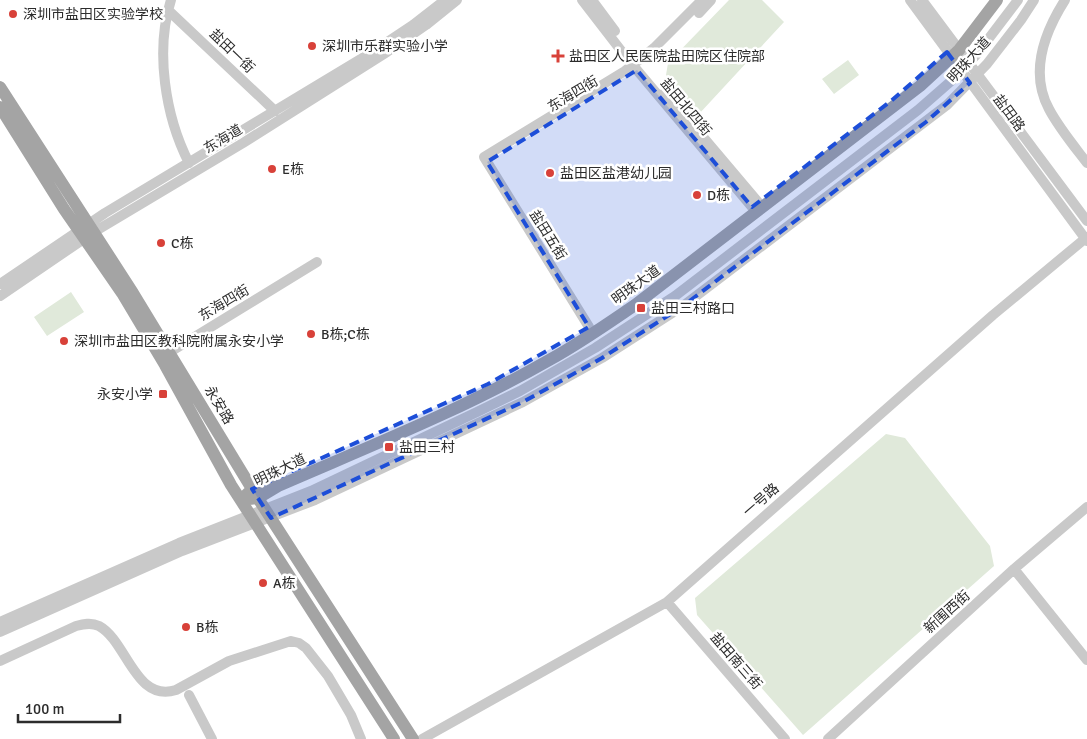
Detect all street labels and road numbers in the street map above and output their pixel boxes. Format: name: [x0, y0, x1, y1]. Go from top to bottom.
street label: 盐田一街: [206, 25, 258, 77]
street label: 明珠大道: [944, 34, 994, 86]
street label: 东海四街: [545, 72, 601, 116]
street label: 盐田北四街: [657, 75, 715, 139]
street label: 盐田路: [990, 91, 1028, 135]
street label: 东海道: [201, 121, 245, 157]
street label: 盐田五街: [526, 207, 570, 263]
street label: 明珠大道: [608, 262, 664, 308]
street label: 东海四街: [196, 281, 252, 325]
street label: 永安路: [201, 383, 237, 427]
street label: 明珠大道: [251, 450, 309, 490]
street label: 一号路: [740, 480, 782, 520]
street label: 新围西街: [921, 587, 973, 637]
street label: 盐田南三街: [707, 629, 765, 693]

